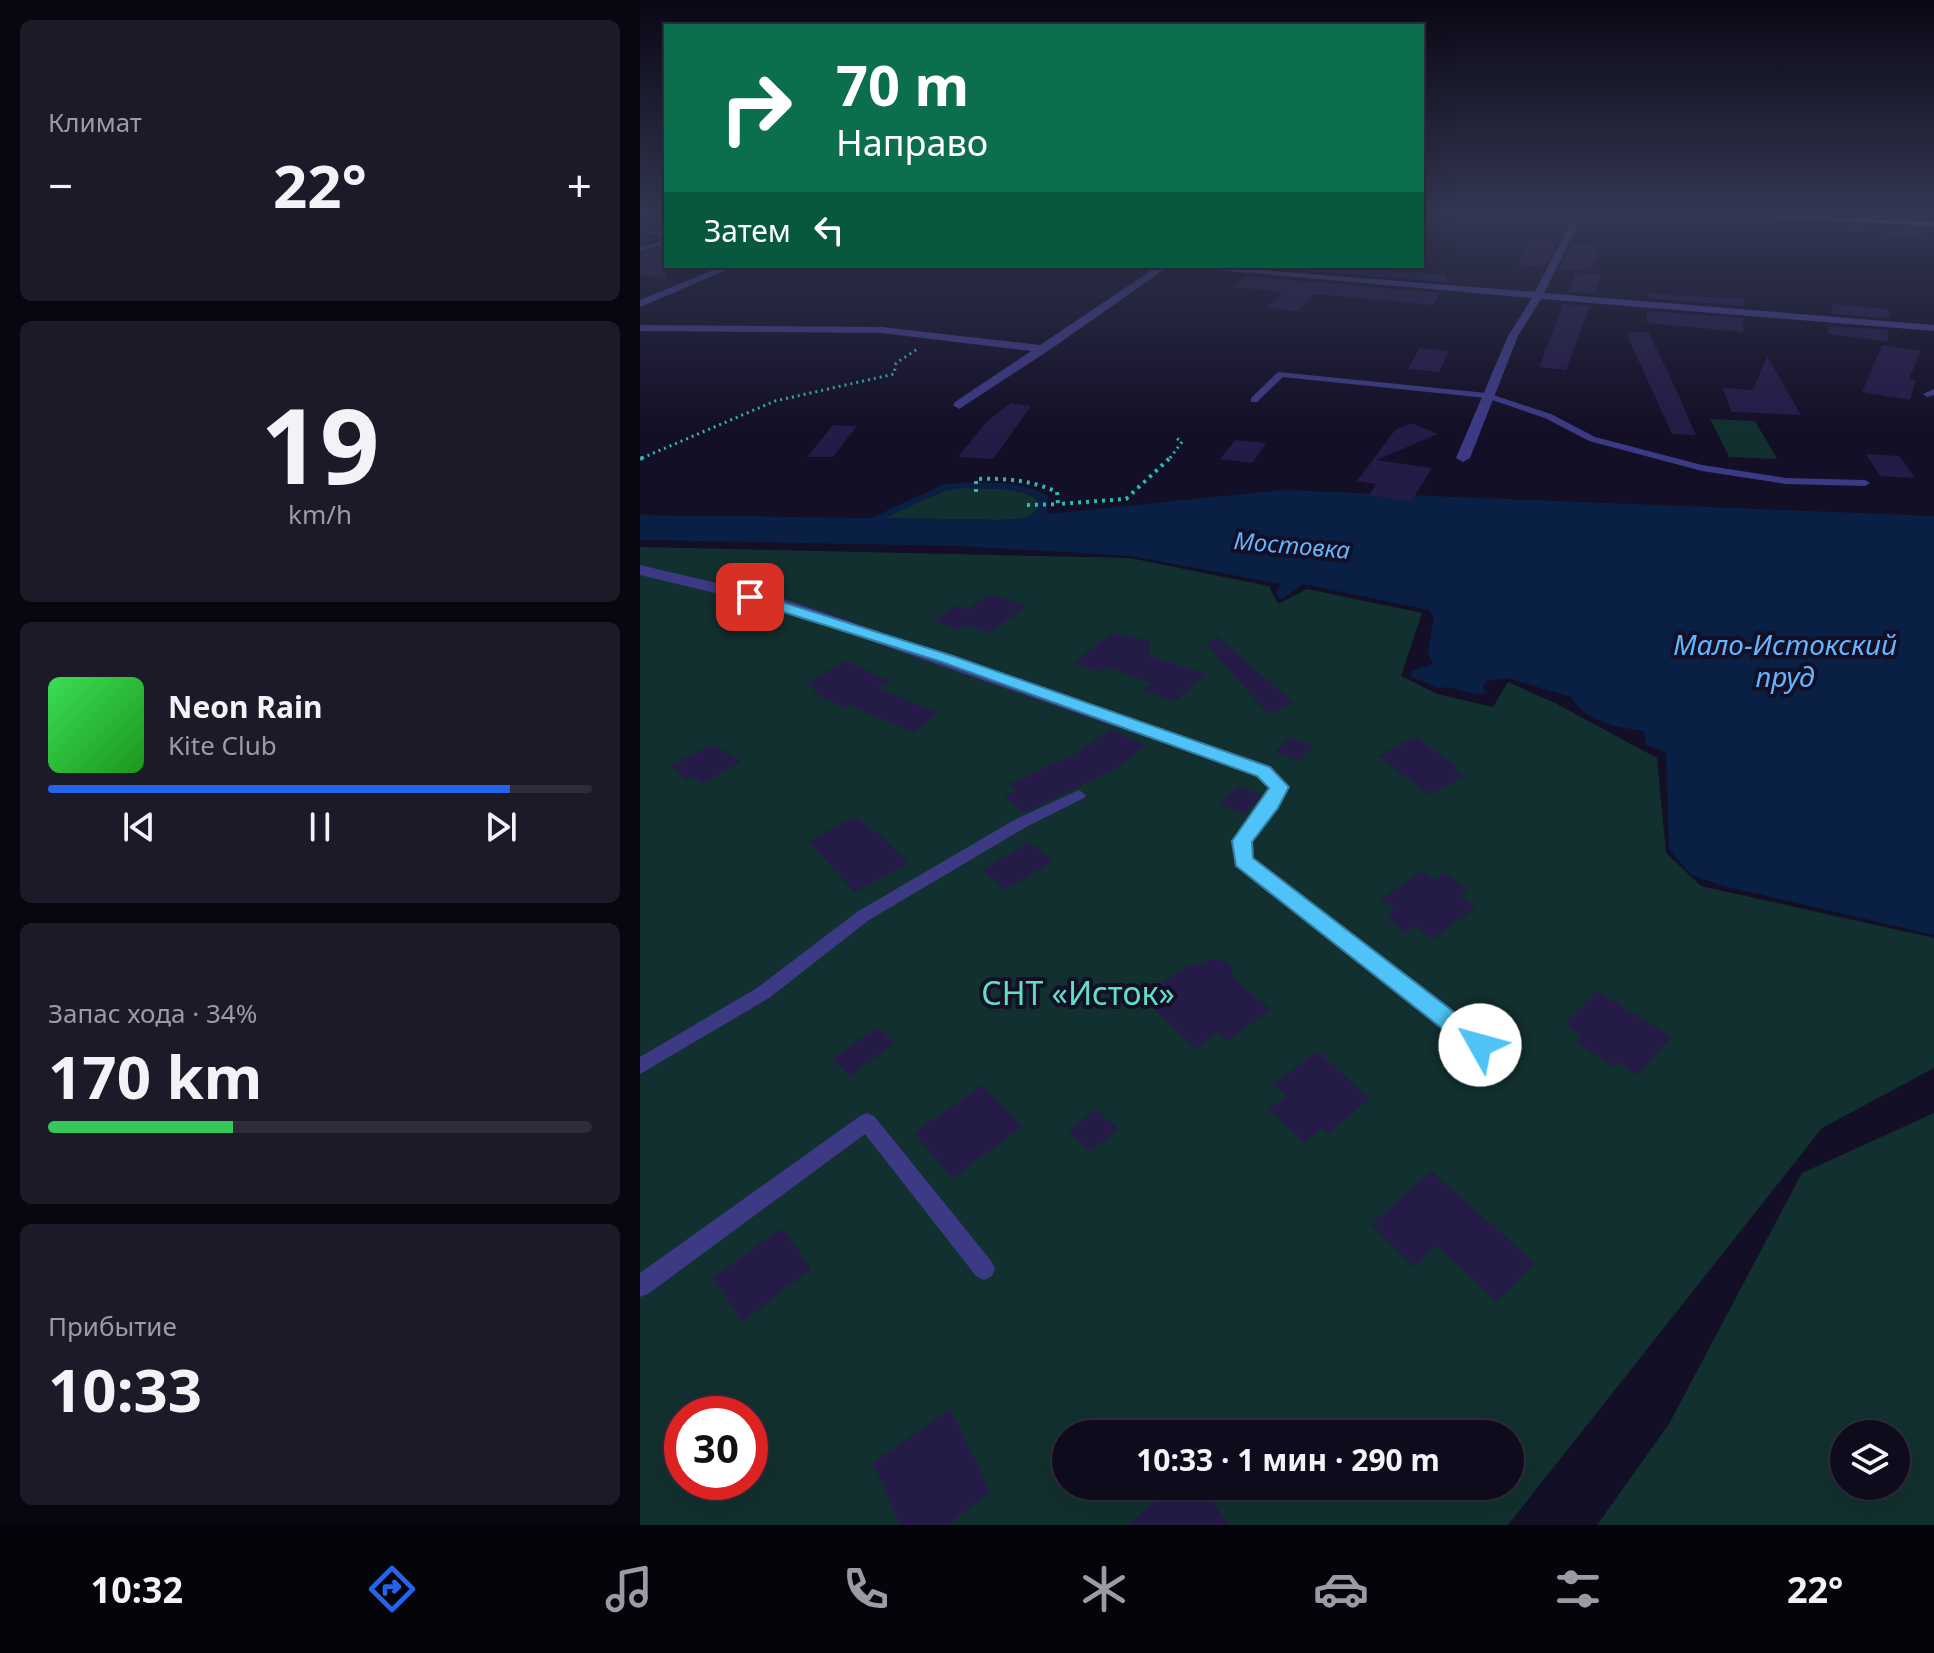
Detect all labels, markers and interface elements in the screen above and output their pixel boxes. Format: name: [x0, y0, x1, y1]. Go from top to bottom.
text: 70 m: [836, 46, 969, 122]
icon: right: [704, 56, 808, 160]
text: Климат: [48, 104, 142, 140]
text: Направо: [836, 118, 988, 167]
text: 22°: [273, 144, 367, 226]
text: −: [48, 155, 73, 215]
text: +: [567, 155, 592, 215]
icon: left: [807, 208, 851, 252]
text: Затем: [704, 210, 791, 251]
text: 19: [261, 373, 379, 514]
text: km/h: [288, 496, 352, 532]
water label: Мостовка: [1233, 523, 1352, 566]
pin: [716, 563, 784, 631]
icon: arrive: [728, 575, 772, 619]
water label: Мало-Истокский пруд: [1673, 625, 1897, 695]
text: Neon Rain: [168, 686, 322, 727]
text: Kite Club: [168, 727, 277, 763]
icon: previous: [117, 805, 161, 849]
icon: pause: [298, 805, 342, 849]
icon: next: [479, 805, 523, 849]
park label: СНТ «Исток»: [981, 971, 1175, 1014]
text: Запас хода · 34%: [48, 995, 257, 1031]
position arrow: [1438, 1003, 1522, 1087]
text: 170 km: [48, 1035, 262, 1117]
text: Прибытие: [48, 1308, 177, 1344]
text: 10:33: [48, 1348, 202, 1430]
speed limit sign: 30: [664, 1396, 768, 1500]
map controls: [1830, 1420, 1910, 1500]
button: layers: [1830, 1420, 1910, 1500]
text: 10:33 · 1 мин · 290 m: [1136, 1439, 1440, 1480]
icon: directions: [364, 1561, 420, 1617]
icon: music: [601, 1561, 657, 1617]
icon: phone: [838, 1561, 894, 1617]
icon: climate: [1076, 1561, 1132, 1617]
icon: car: [1313, 1561, 1369, 1617]
icon: filters: [1550, 1561, 1606, 1617]
text: 10:32: [91, 1565, 183, 1614]
text: 22°: [1787, 1565, 1843, 1614]

